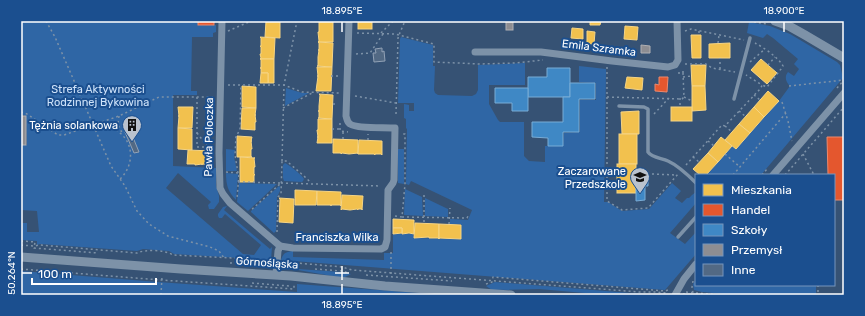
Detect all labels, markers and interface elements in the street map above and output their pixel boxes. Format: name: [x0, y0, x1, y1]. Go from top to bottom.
text: 18.895°E: [321, 5, 363, 17]
text: 18.900°E: [763, 5, 805, 17]
street label: Emila Szramka: [561, 37, 637, 59]
park label: Strefa Aktywności Rodzinnej Bykowina: [47, 83, 149, 109]
street label: Pawła Poloczka: [202, 97, 216, 177]
building icon: Tężnia solankowa: [121, 114, 143, 142]
place label: Tężnia solankowa: [29, 119, 118, 132]
place label: Zaczarowane Przedszkole: [558, 165, 626, 191]
school or university icon: Zaczarowane Przedszkole: [629, 166, 651, 194]
legend: [695, 174, 835, 286]
text: Mieszkania: [731, 183, 792, 197]
text: Handel: [731, 203, 770, 217]
text: Szkoły: [731, 223, 768, 237]
street label: Franciszka Wilka: [296, 231, 378, 244]
text: Przemysł: [731, 243, 783, 257]
text: 50.264°N: [6, 251, 18, 295]
street label: Górnośląska: [235, 254, 299, 272]
scale bar: [32, 260, 156, 286]
text: Inne: [731, 263, 756, 277]
text: 100 m: [38, 267, 72, 281]
text: 18.895°E: [321, 299, 363, 311]

